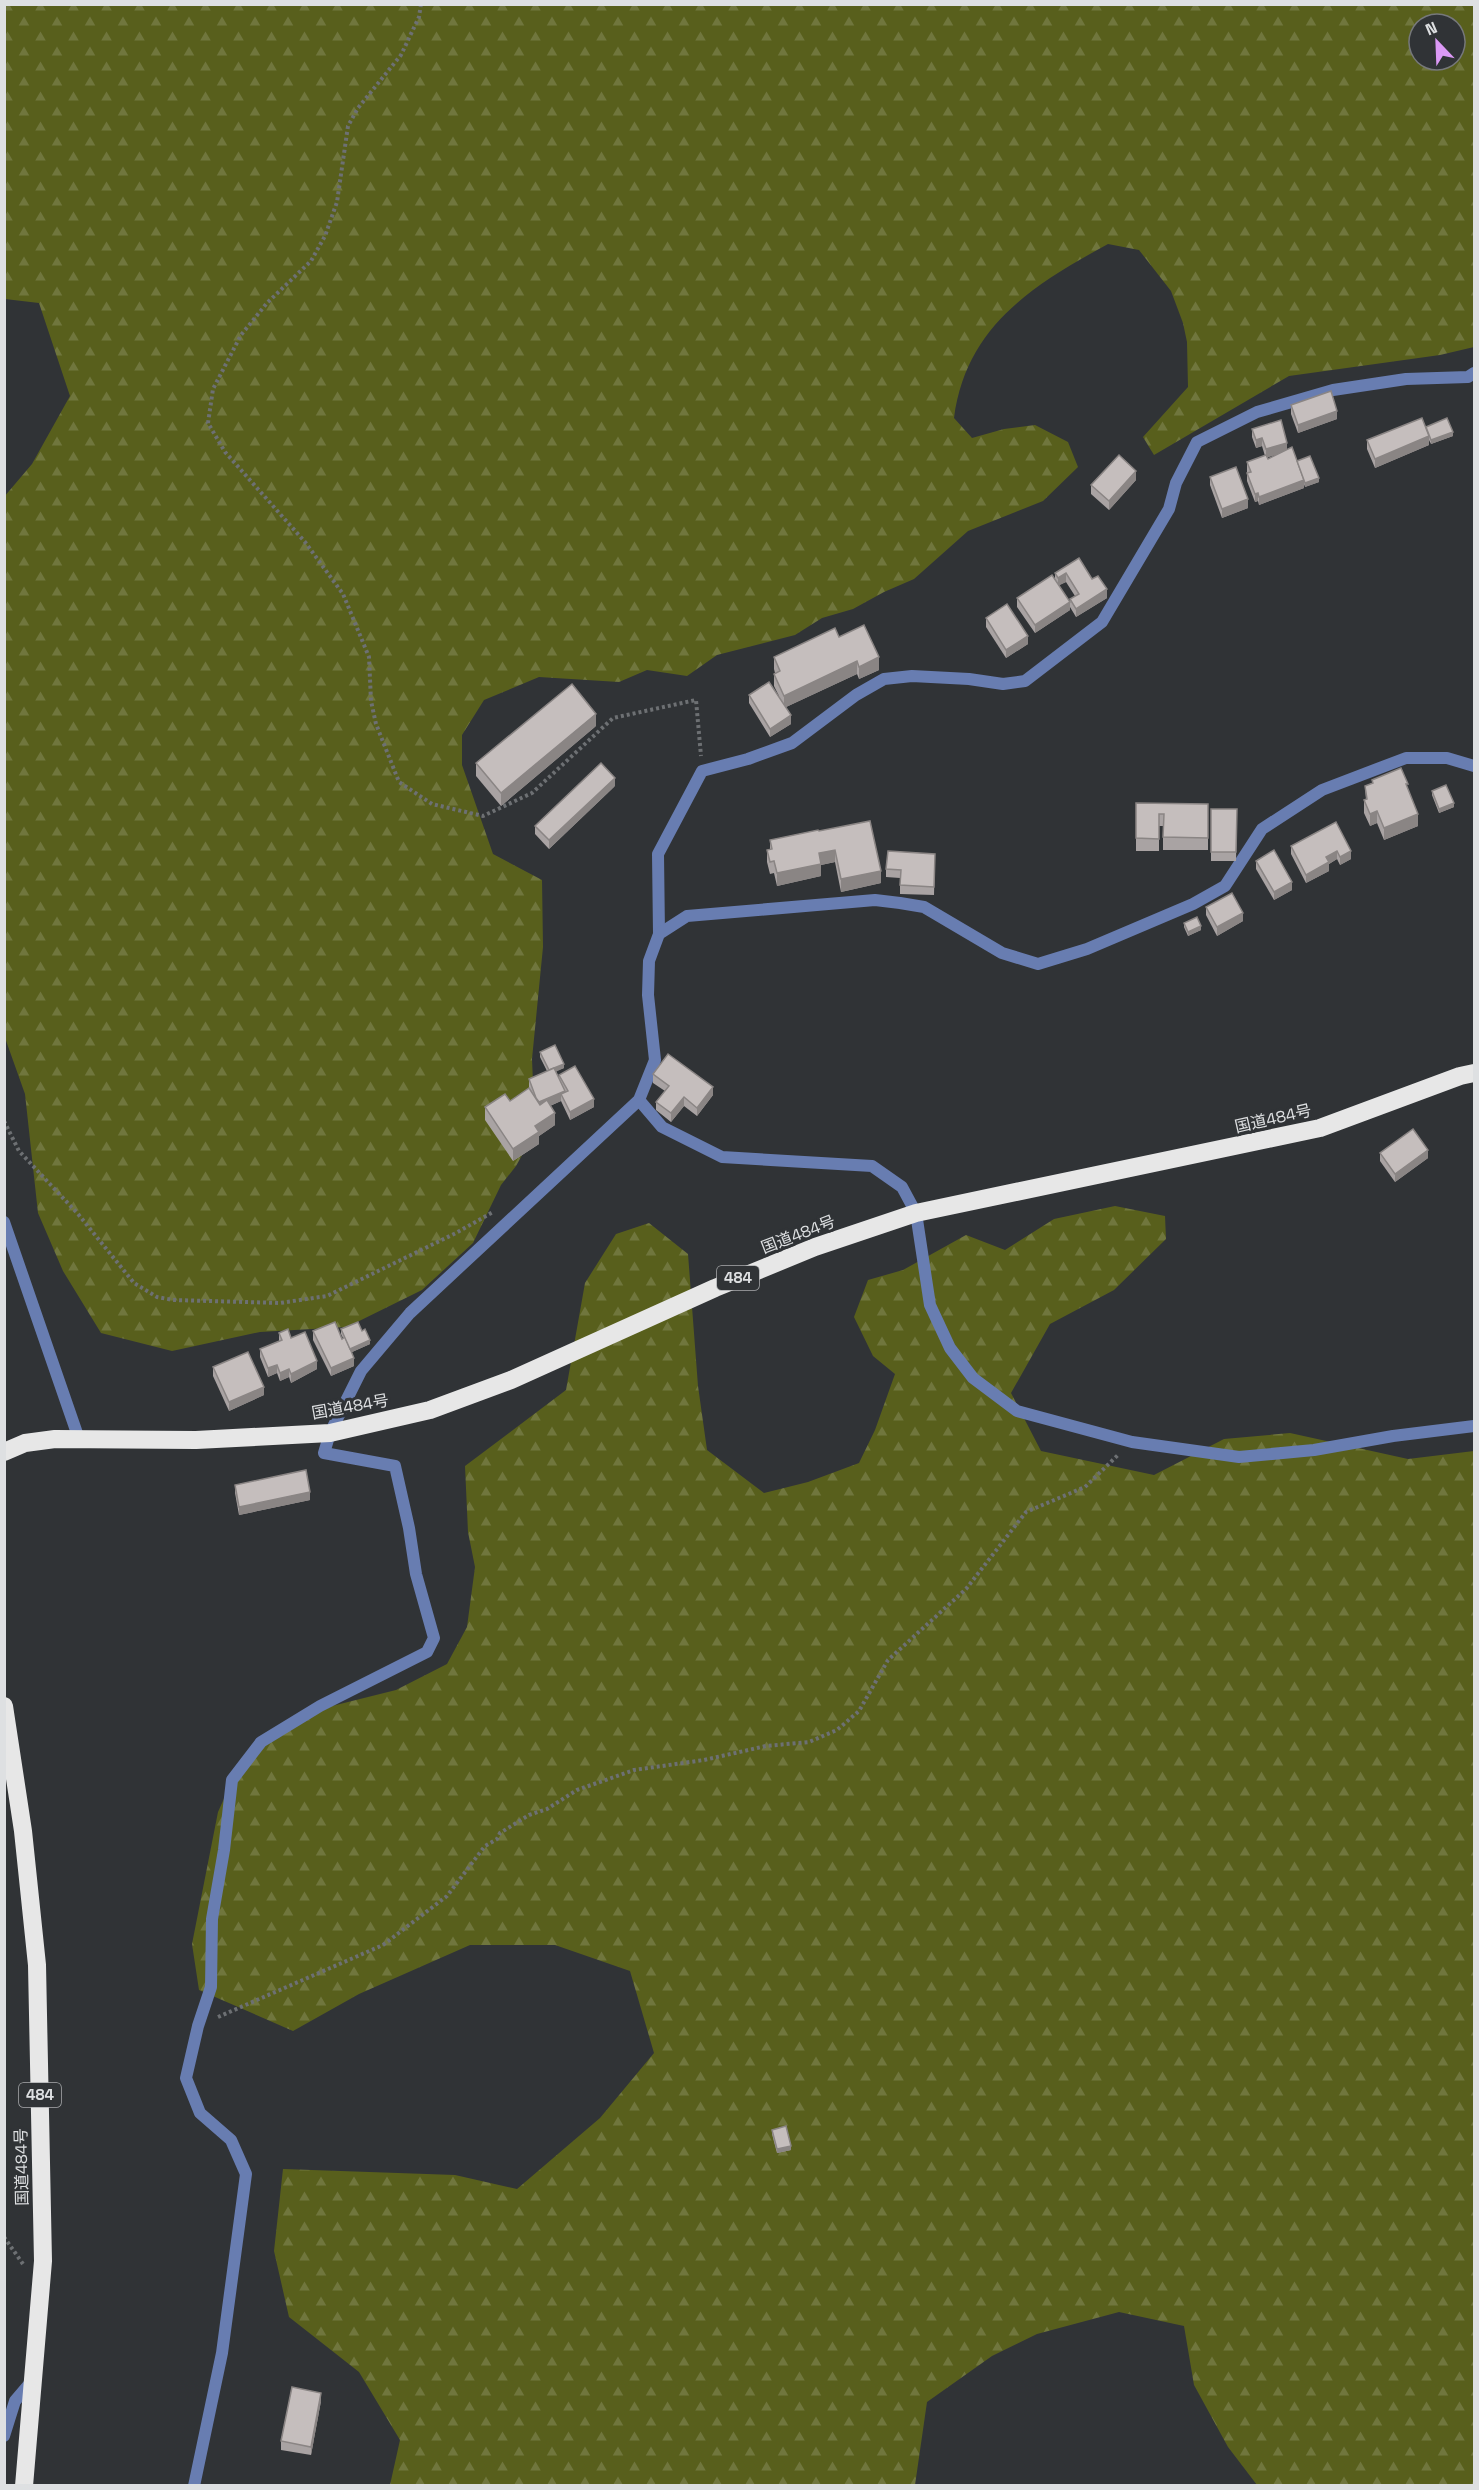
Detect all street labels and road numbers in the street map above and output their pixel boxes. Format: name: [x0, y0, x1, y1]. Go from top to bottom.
street label: 国道484号: [1233, 1099, 1313, 1137]
street label: 国道484号: [758, 1211, 838, 1258]
road number: 484: [717, 1266, 759, 1290]
street label: 国道484号: [310, 1389, 390, 1424]
road number: 484: [19, 2083, 61, 2107]
street label: 国道484号: [10, 2128, 33, 2206]

